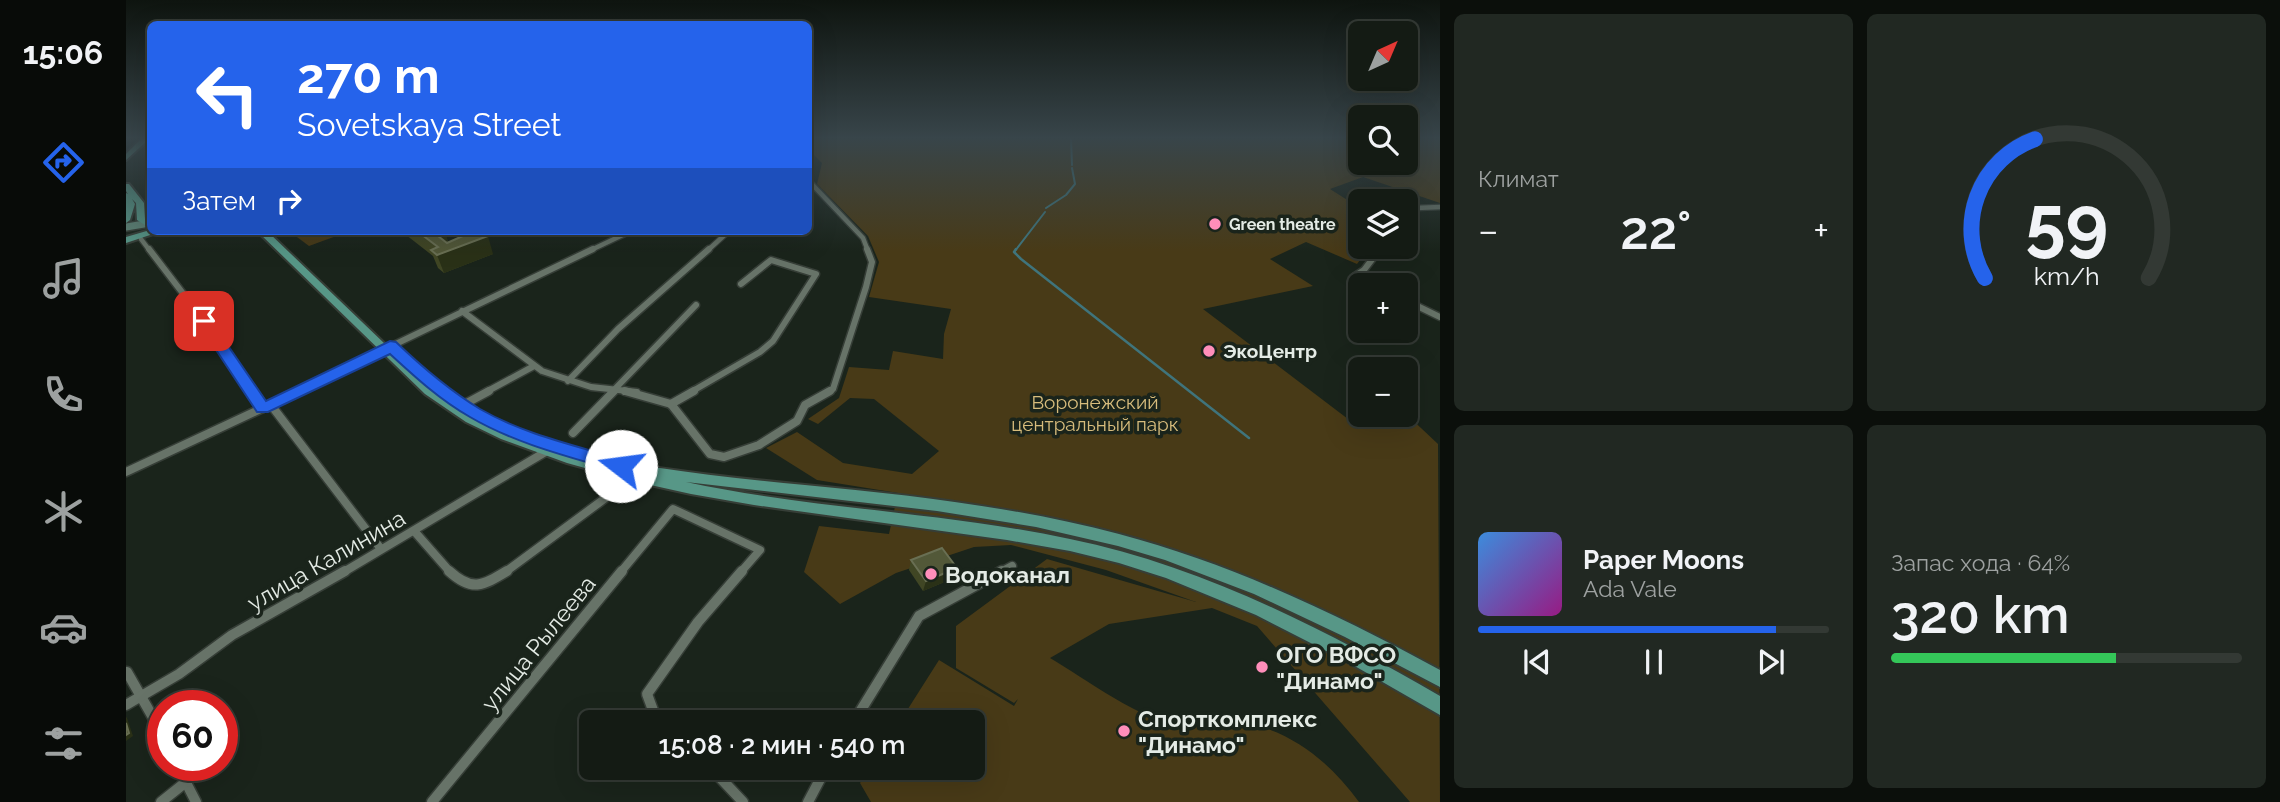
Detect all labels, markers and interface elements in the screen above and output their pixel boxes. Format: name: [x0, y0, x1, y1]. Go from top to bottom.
north arrow: [1348, 21, 1418, 91]
map controls: [1348, 21, 1418, 427]
text: 15:06: [23, 34, 103, 71]
text: 270 m: [297, 47, 440, 104]
icon: left: [182, 49, 273, 140]
button: search: [1348, 105, 1418, 175]
text: Sovetskaya Street: [297, 106, 561, 143]
icon: directions: [39, 138, 88, 187]
text: Климат: [1478, 165, 1559, 192]
text: 59: [2025, 181, 2108, 266]
icon: right: [270, 182, 308, 220]
text: Затем: [182, 186, 256, 216]
button: layers: [1348, 189, 1418, 259]
text: 22°: [1620, 200, 1691, 261]
text: −: [1478, 208, 1498, 253]
text: +: [1813, 208, 1829, 253]
place label: Green theatre: [1229, 215, 1336, 234]
marker: Green theatre: [1207, 216, 1223, 232]
icon: music: [39, 254, 88, 303]
text: km/h: [2034, 261, 2099, 291]
button: +: [1348, 273, 1418, 343]
pin: [174, 291, 234, 351]
icon: arrive: [185, 302, 223, 340]
place label: ЭкоЦентр: [1223, 340, 1317, 362]
marker: ЭкоЦентр: [1201, 343, 1217, 359]
button: −: [1348, 357, 1418, 427]
icon: phone: [39, 370, 88, 419]
park label: Воронежский центральный парк: [1011, 391, 1179, 435]
position arrow: [584, 429, 658, 503]
icon: climate: [39, 487, 88, 536]
street label: улица Калинина: [242, 504, 410, 616]
text: Paper Moons: [1583, 545, 1744, 575]
text: Запас хода · 64%: [1891, 549, 2070, 576]
place label: Водоканал: [945, 561, 1070, 588]
marker: Водоканал: [923, 566, 939, 582]
street label: улица Рылеева: [475, 570, 601, 716]
text: Ada Vale: [1583, 575, 1677, 602]
text: 320 km: [1891, 584, 2070, 645]
icon: car: [39, 603, 88, 652]
place label: ОГО ВФСО "Динамо": [1276, 641, 1396, 694]
icon: previous: [1518, 643, 1556, 681]
icon: pause: [1635, 643, 1673, 681]
icon: next: [1752, 643, 1790, 681]
marker: ОГО ВФСО "Динамо": [1254, 659, 1270, 675]
speed limit sign: 60: [147, 690, 238, 781]
place label: Спорткомплекс "Динамо": [1138, 705, 1317, 758]
icon: filters: [39, 719, 88, 768]
marker: Спорткомплекс "Динамо": [1116, 723, 1132, 739]
text: 15:08 · 2 мин · 540 m: [659, 730, 905, 760]

